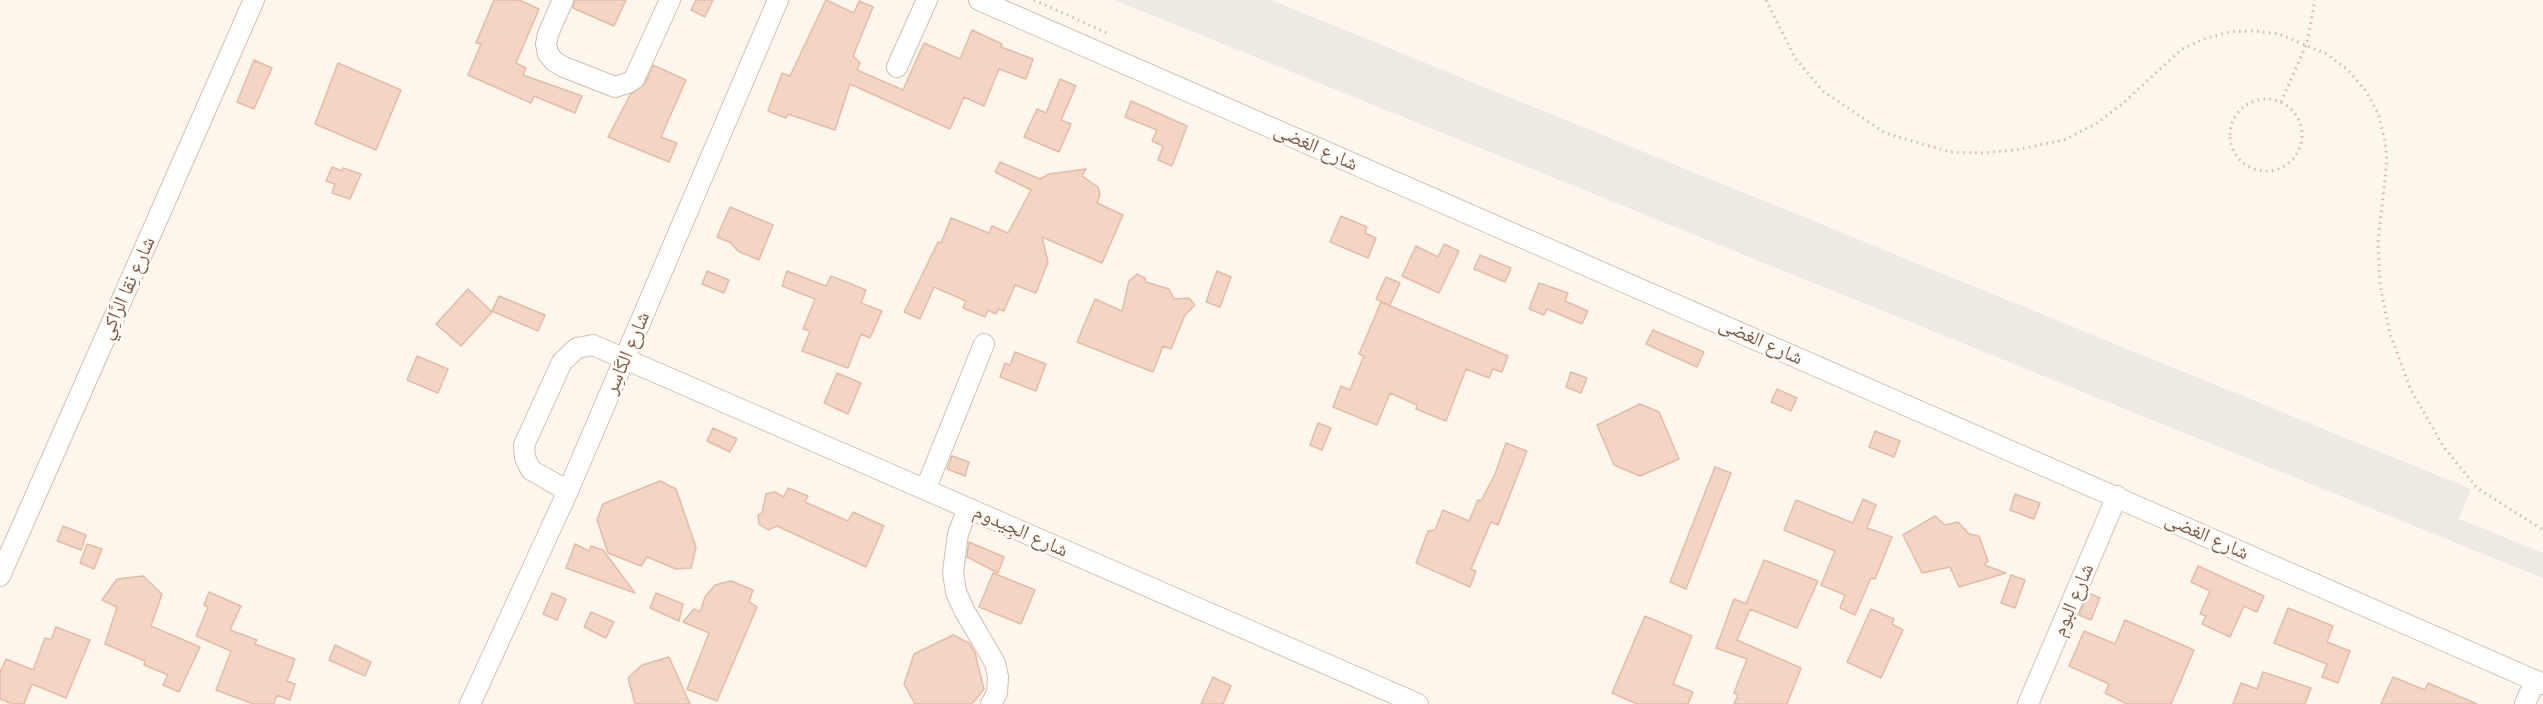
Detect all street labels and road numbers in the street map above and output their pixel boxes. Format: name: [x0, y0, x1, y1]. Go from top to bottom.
street label: شارع الغضى: [1270, 118, 1362, 176]
street label: شارع نِقا الرَّاكِي: [94, 233, 160, 343]
street label: شارع الكَاسِر: [599, 308, 655, 398]
street label: شارع الغضى: [1715, 312, 1807, 370]
street label: شارع الجِيدوم: [970, 499, 1072, 563]
street label: شارع الغضى: [2161, 507, 2253, 565]
street label: شارع البوم: [2047, 560, 2099, 640]

